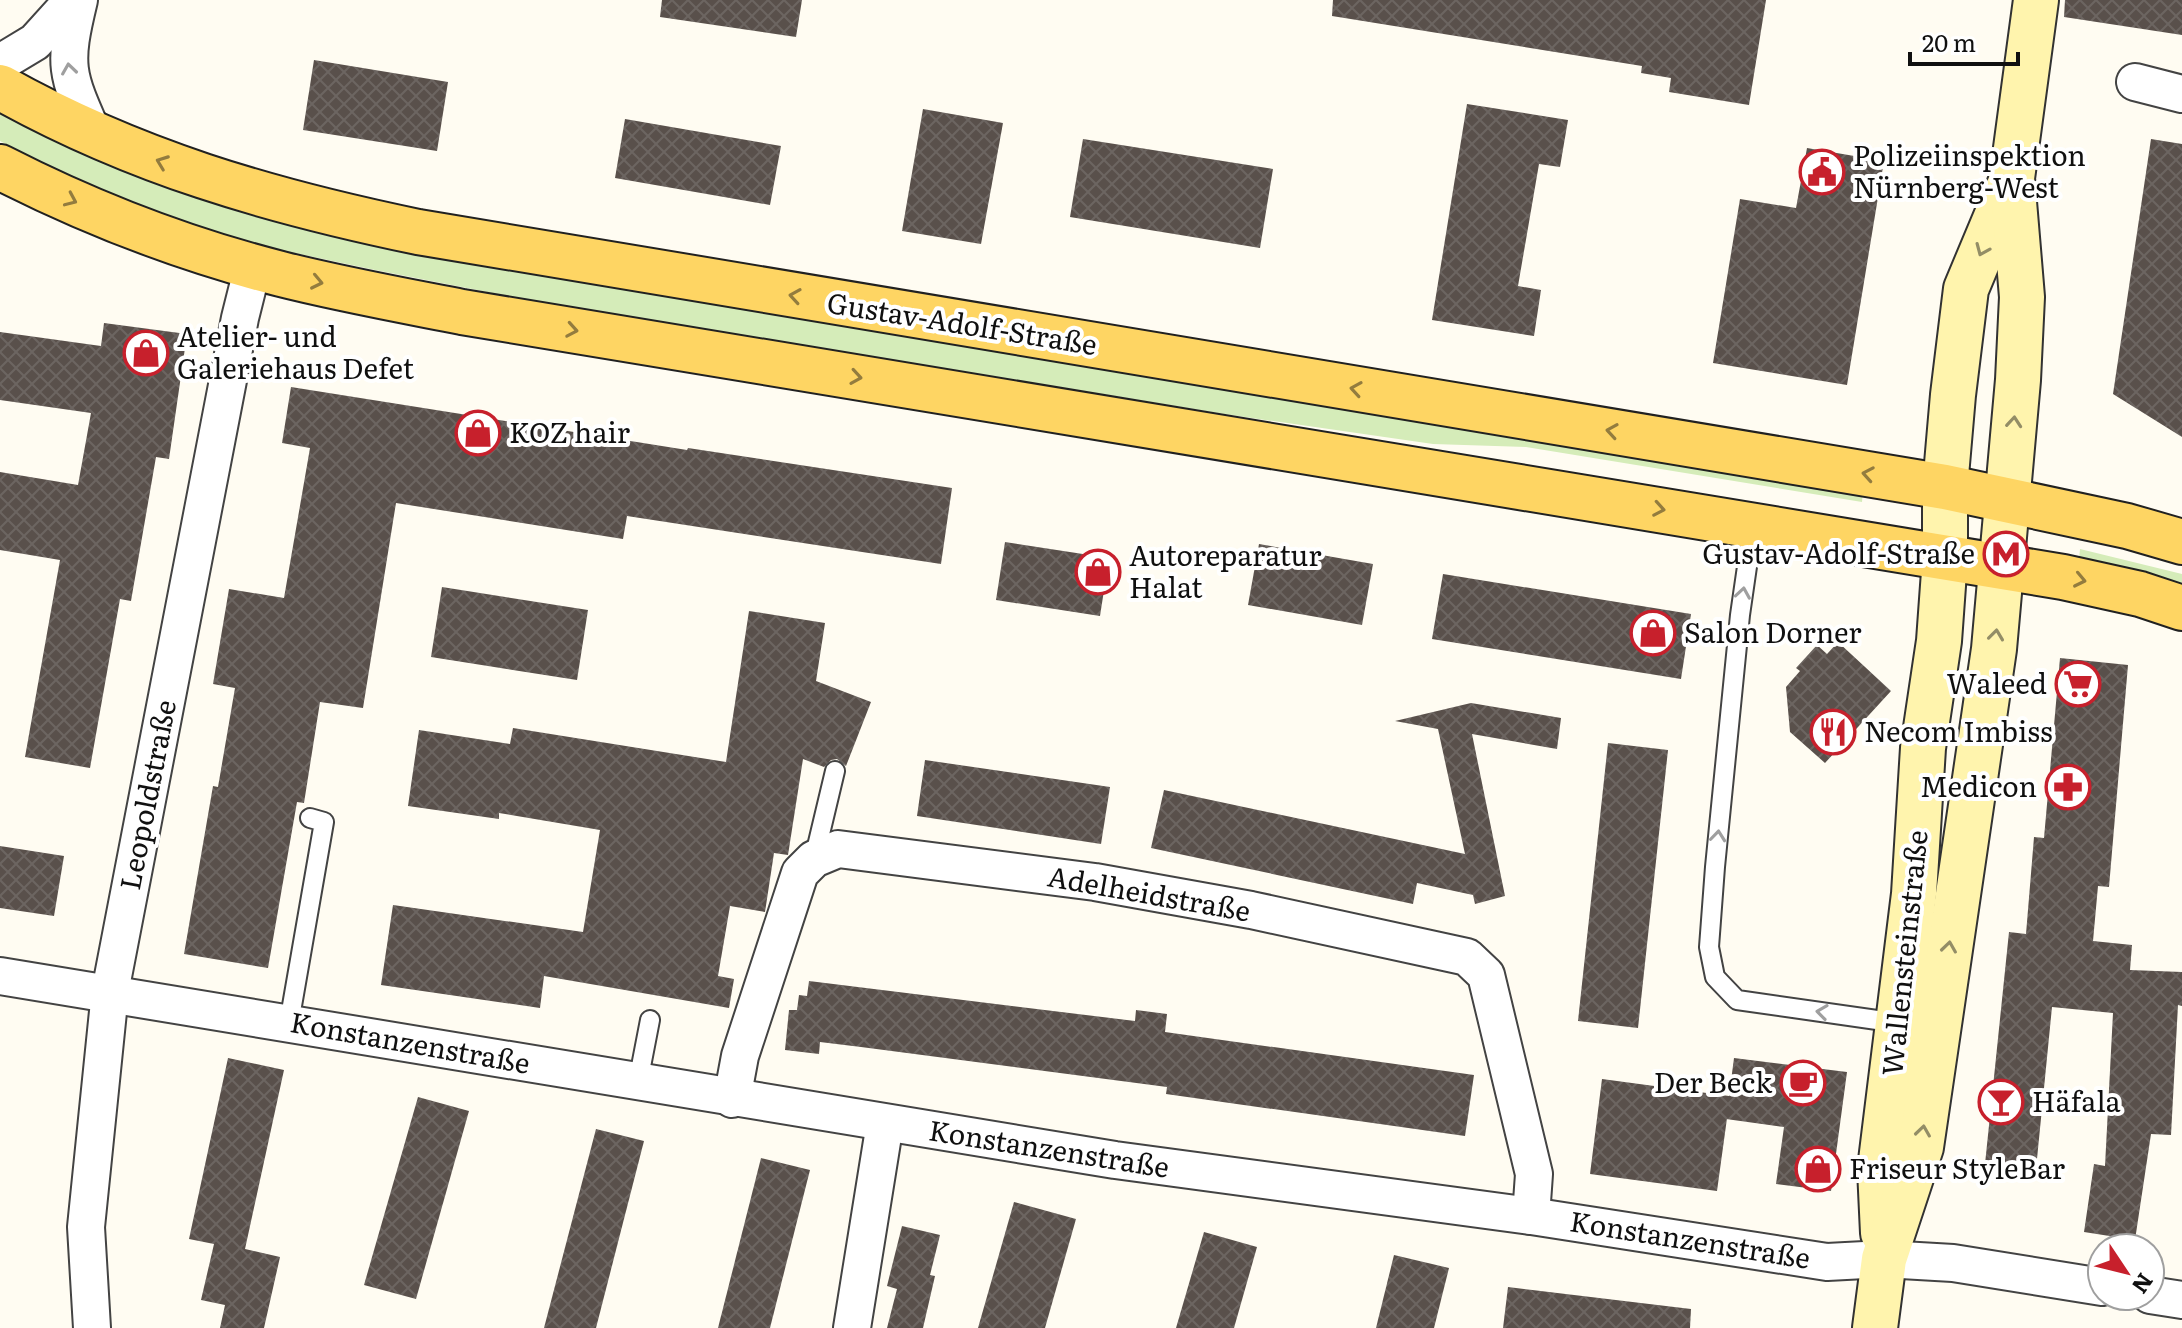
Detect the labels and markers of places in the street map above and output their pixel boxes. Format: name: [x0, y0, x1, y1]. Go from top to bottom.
place label: Polizeiinspektion Nürnberg-West: [1853, 133, 2086, 207]
public building icon: Polizeiinspektion Nürnberg-West: [1798, 148, 1846, 196]
place label: Atelier- und Galeriehaus Defet: [177, 314, 415, 388]
shop icon: Atelier- und Galeriehaus Defet: [122, 329, 170, 377]
shop icon: KOZ hair: [454, 409, 502, 457]
place label: KOZ hair: [509, 410, 631, 452]
metro station icon: Gustav-Adolf-Straße: [1982, 530, 2030, 578]
place label: Gustav-Adolf-Straße: [1702, 531, 1975, 573]
place label: Autoreparatur Halat: [1129, 533, 1322, 607]
shop icon: Autoreparatur Halat: [1074, 548, 1122, 596]
shop icon: Salon Dorner: [1629, 609, 1677, 657]
place label: Salon Dorner: [1684, 610, 1862, 652]
supermarket icon: Waleed: [2054, 660, 2102, 708]
place label: Waleed: [1946, 661, 2047, 703]
restaurant icon: Necom Imbiss: [1809, 708, 1857, 756]
place label: Necom Imbiss: [1864, 709, 2053, 751]
pharmacy icon: Medicon: [2044, 763, 2092, 811]
place label: Medicon: [1920, 764, 2037, 806]
cafe icon: Der Beck: [1779, 1059, 1827, 1107]
place label: Der Beck: [1654, 1060, 1773, 1102]
bar icon: Häfala: [1977, 1078, 2025, 1126]
place label: Häfala: [2032, 1079, 2121, 1121]
shop icon: Friseur StyleBar: [1794, 1145, 1842, 1193]
place label: Friseur StyleBar: [1849, 1146, 2066, 1188]

